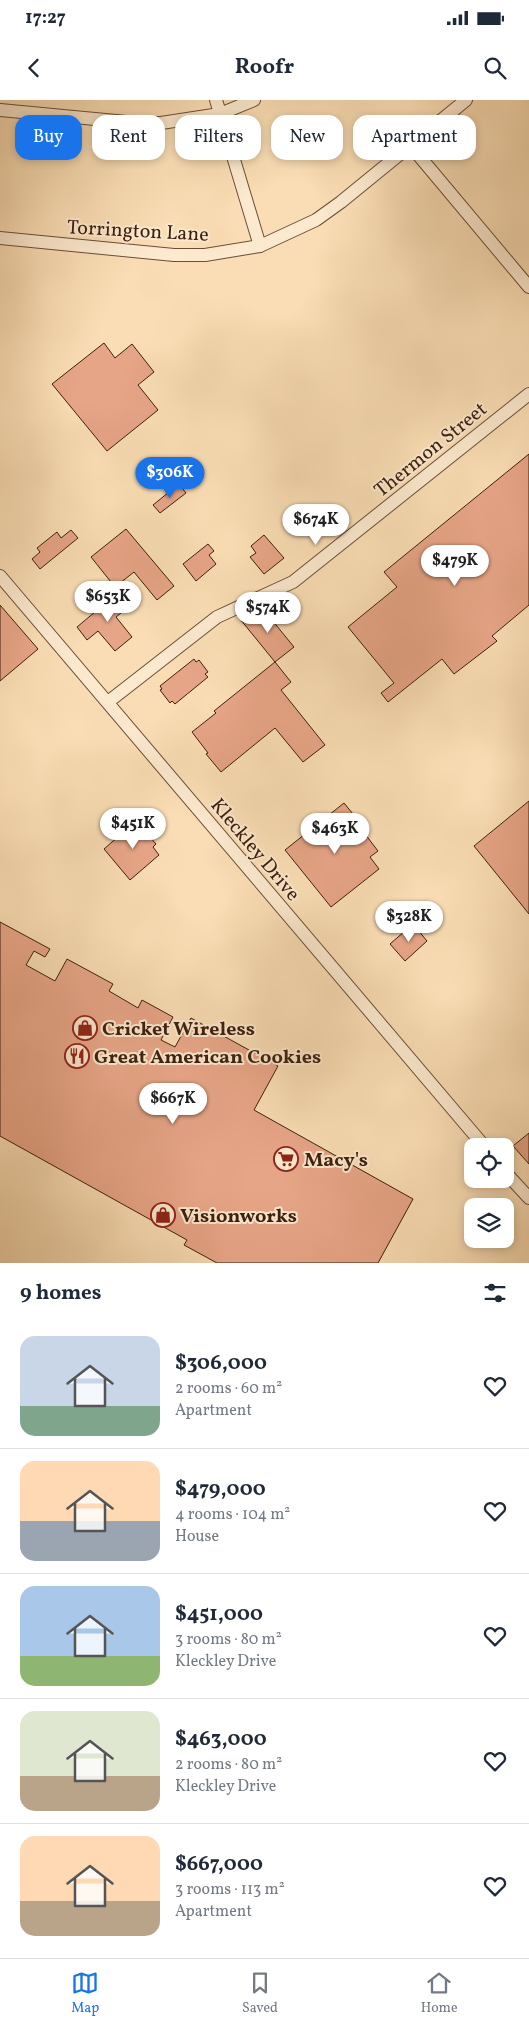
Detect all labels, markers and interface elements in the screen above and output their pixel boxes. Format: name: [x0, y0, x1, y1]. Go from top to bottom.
text: 17:27: [25, 5, 66, 31]
text: Roofr: [235, 52, 294, 83]
icon: back: [20, 54, 48, 82]
icon: search: [481, 54, 509, 82]
chip: Buy: [15, 115, 82, 160]
chip: Rent: [92, 115, 165, 160]
chip: Filters: [175, 115, 261, 160]
chip: New: [271, 115, 343, 160]
chip: Apartment: [353, 115, 476, 160]
street label: Torrington Lane: [66, 214, 209, 250]
street label: Thermon Street: [369, 396, 494, 505]
pin: $306K: [135, 456, 205, 499]
text: $306K: [146, 462, 194, 484]
pin: $674K: [281, 504, 351, 546]
text: $674K: [293, 509, 339, 531]
pin: $479K: [420, 544, 490, 587]
text: $479K: [432, 550, 478, 572]
pin: $653K: [73, 580, 143, 623]
text: $653K: [85, 586, 131, 608]
pin: $574K: [233, 592, 303, 634]
text: $574K: [246, 597, 290, 619]
street label: Kleckley Drive: [203, 793, 306, 908]
pin: $451K: [98, 808, 168, 850]
pin: $463K: [300, 812, 370, 855]
text: $451K: [111, 813, 155, 835]
text: $463K: [312, 818, 358, 840]
pin: $328K: [374, 900, 444, 943]
text: $328K: [386, 906, 432, 928]
shop icon: Cricket Wireless: [72, 1015, 98, 1041]
place label: Cricket Wireless: [102, 1016, 255, 1044]
restaurant icon: Great American Cookies: [64, 1043, 90, 1069]
place label: Great American Cookies: [94, 1044, 321, 1072]
pin: $667K: [138, 1082, 208, 1125]
text: $667K: [150, 1088, 196, 1110]
map controls: [464, 1138, 514, 1248]
button: locate: [464, 1138, 514, 1188]
supermarket icon: Macy's: [273, 1146, 299, 1172]
place label: Macy's: [304, 1147, 368, 1175]
button: layers: [464, 1198, 514, 1248]
shop icon: Visionworks: [150, 1202, 176, 1228]
place label: Visionworks: [180, 1203, 297, 1231]
text: 9 homes: [20, 1279, 101, 1308]
icon: filters: [481, 1279, 509, 1307]
text: $306,000: [175, 1349, 267, 1378]
icon: home: [60, 1356, 120, 1416]
icon: heart: [481, 1372, 509, 1400]
text: 2 rooms · 60 m²: [175, 1378, 282, 1400]
text: Apartment: [175, 1400, 252, 1422]
text: $479,000: [175, 1475, 266, 1504]
icon: home: [60, 1481, 120, 1541]
icon: heart: [481, 1497, 509, 1525]
text: 4 rooms · 104 m²: [175, 1504, 290, 1526]
text: House: [175, 1526, 219, 1548]
text: $451,000: [175, 1600, 263, 1629]
icon: home: [60, 1606, 120, 1666]
icon: heart: [481, 1622, 509, 1650]
text: 3 rooms · 80 m²: [175, 1629, 282, 1651]
text: Kleckley Drive: [175, 1651, 276, 1673]
text: $463,000: [175, 1725, 267, 1754]
icon: home: [60, 1731, 120, 1791]
icon: heart: [481, 1747, 509, 1775]
text: 2 rooms · 80 m²: [175, 1754, 282, 1776]
text: Kleckley Drive: [175, 1776, 276, 1798]
text: $667,000: [175, 1850, 263, 1879]
icon: home: [60, 1856, 120, 1916]
icon: heart: [481, 1872, 509, 1900]
text: 3 rooms · 113 m²: [175, 1879, 285, 1901]
text: Apartment: [175, 1901, 252, 1923]
tab: Map: [71, 1969, 99, 2018]
tab: Saved: [242, 1969, 278, 2018]
tab: Home: [421, 1969, 458, 2018]

